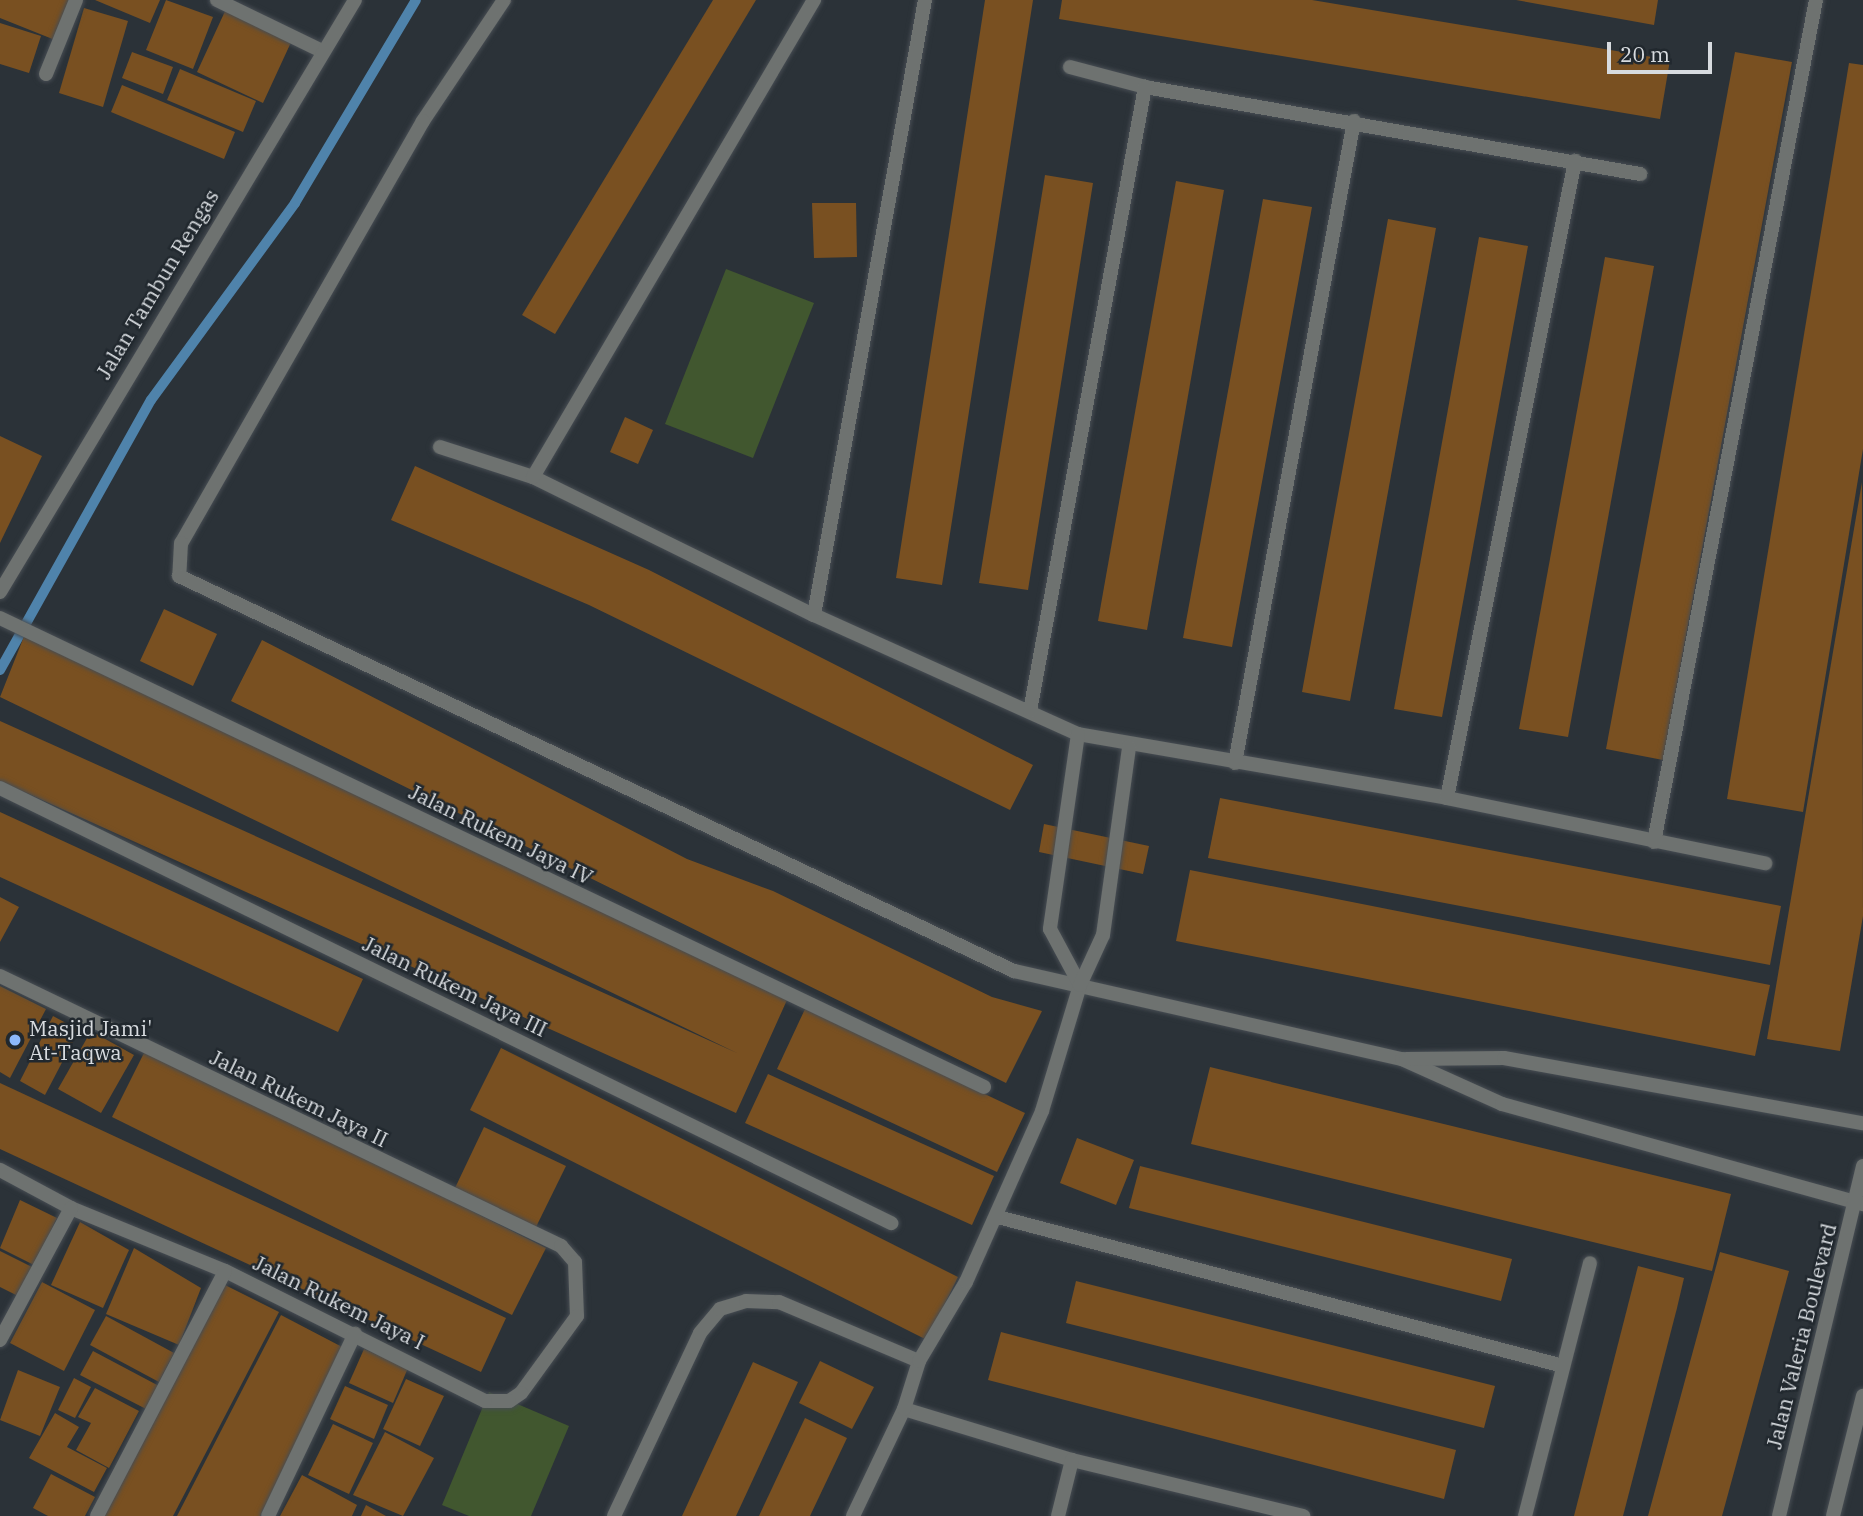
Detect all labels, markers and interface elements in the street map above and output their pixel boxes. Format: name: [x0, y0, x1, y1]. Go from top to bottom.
scale bar: [1611, 28, 1716, 72]
text: 20 m: [1620, 40, 1670, 68]
street label: Jalan Tambun Rengas: [90, 185, 224, 383]
street label: Jalan Rukem Jaya IV: [405, 779, 597, 889]
street label: Jalan Rukem Jaya III: [359, 930, 551, 1042]
place label: Masjid Jami' At-Taqwa: [29, 1015, 152, 1065]
marker: Masjid Jami' At-Taqwa: [7, 1032, 23, 1048]
street label: Jalan Rukem Jaya II: [206, 1044, 392, 1152]
street label: Jalan Valeria Boulevard: [1761, 1220, 1841, 1452]
street label: Jalan Rukem Jaya I: [249, 1250, 429, 1354]

